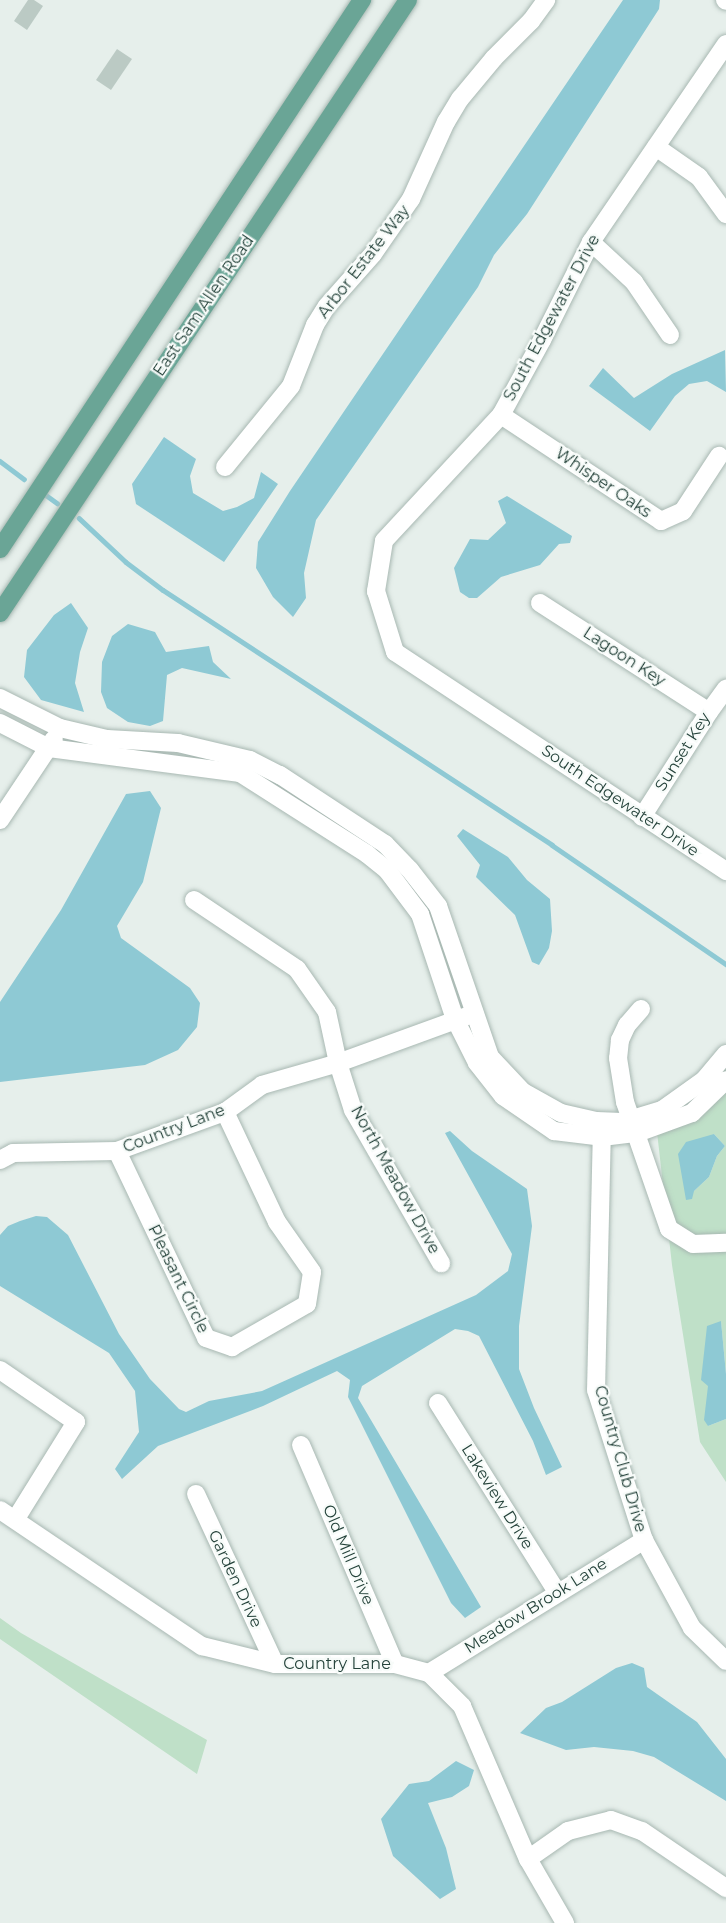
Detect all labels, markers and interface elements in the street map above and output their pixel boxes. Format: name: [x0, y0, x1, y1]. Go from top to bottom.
street label: Arbor Estate Way: [314, 202, 414, 322]
street label: East Sam Allen Road: [150, 232, 258, 380]
street label: South Edgewater Drive: [500, 232, 604, 404]
street label: Whisper Oaks: [551, 444, 655, 522]
street label: Lagoon Key: [579, 623, 669, 691]
street label: Sunset Key: [651, 709, 715, 795]
street label: South Edgewater Drive: [538, 741, 702, 861]
street label: Country Lane: [120, 1101, 228, 1157]
street label: North Meadow Drive: [346, 1103, 444, 1257]
street label: Pleasant Circle: [143, 1222, 213, 1336]
street label: Country Club Drive: [590, 1383, 650, 1535]
street label: Lakeview Drive: [457, 1441, 537, 1553]
street label: Old Mill Drive: [318, 1502, 378, 1608]
street label: Garden Drive: [204, 1527, 266, 1631]
street label: Meadow Brook Lane: [461, 1554, 611, 1658]
street label: Country Lane: [283, 1654, 391, 1674]

